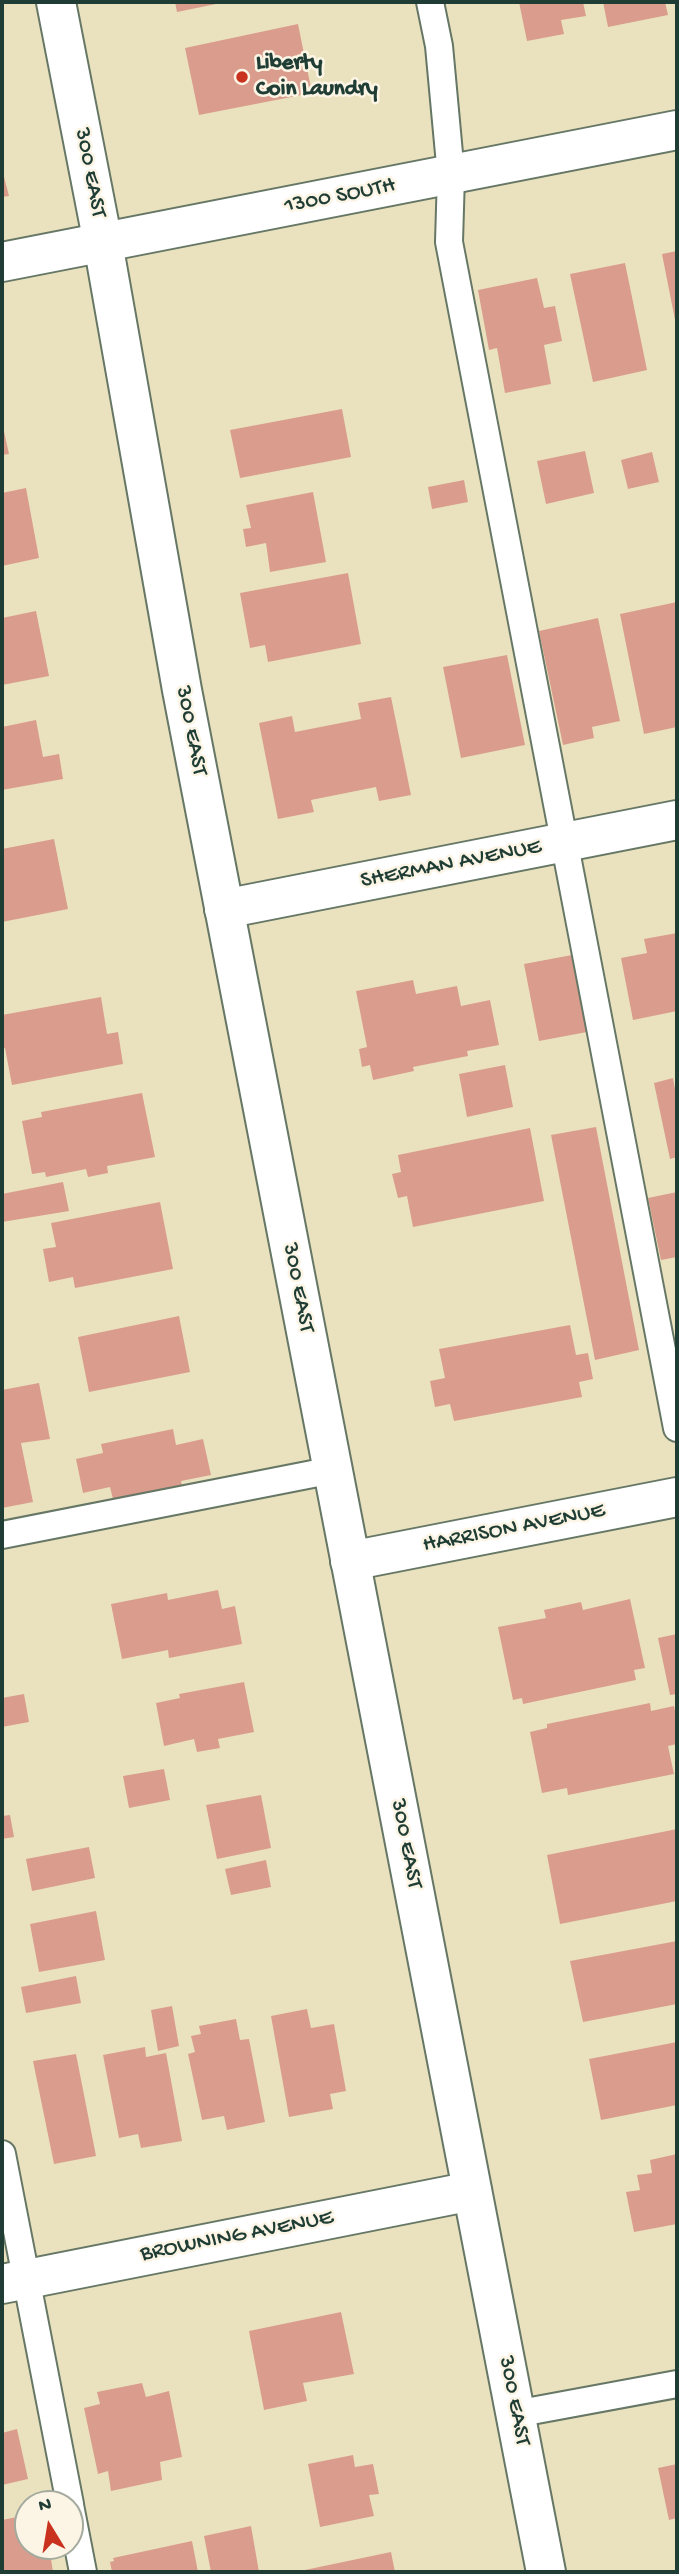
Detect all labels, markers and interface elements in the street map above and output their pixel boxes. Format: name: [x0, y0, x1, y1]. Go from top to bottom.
place label: Liberty Coin Laundry: [256, 50, 378, 104]
marker: Liberty Coin Laundry: [234, 69, 250, 85]
street label: 300 EAST: [67, 126, 111, 220]
street label: 1300 SOUTH: [282, 173, 398, 221]
street label: 300 EAST: [168, 684, 212, 778]
street label: SHERMAN AVENUE: [358, 834, 544, 896]
street label: 300 EAST: [275, 1241, 319, 1335]
street label: HARRISON AVENUE: [421, 1498, 607, 1560]
street label: 300 EAST: [383, 1797, 427, 1891]
street label: BROWNING AVENUE: [138, 2205, 336, 2269]
street label: 300 EAST: [491, 2354, 535, 2448]
north arrow: [14, 2490, 84, 2560]
text: N: [37, 2493, 54, 2518]

